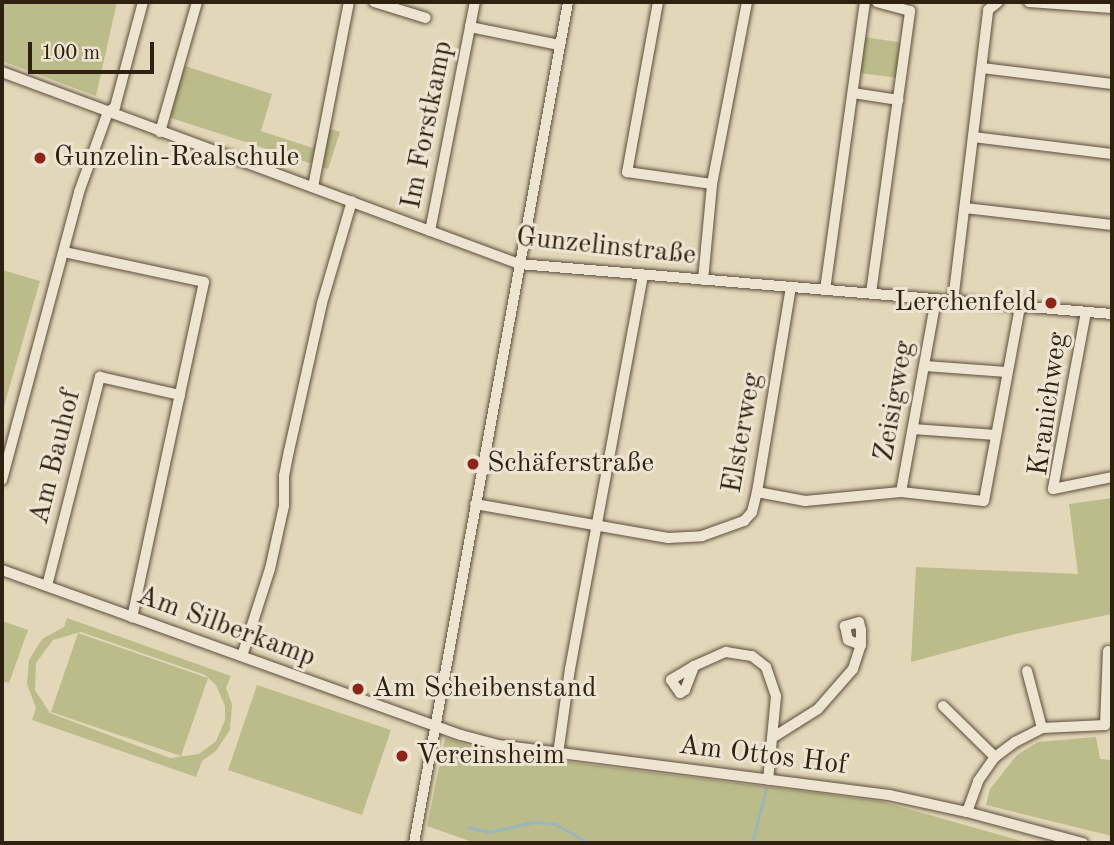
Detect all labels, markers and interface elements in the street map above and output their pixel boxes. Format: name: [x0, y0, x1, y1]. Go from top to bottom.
scale bar: [32, 28, 158, 72]
street label: Im Forstkamp: [395, 38, 461, 212]
text: 100 m: [41, 43, 100, 64]
place label: Gunzelin-Realschule: [54, 141, 299, 175]
marker: Gunzelin-Realschule: [32, 150, 48, 166]
street label: Gunzelinstraße: [514, 221, 698, 273]
place label: Lerchenfeld: [894, 286, 1037, 320]
marker: Lerchenfeld: [1043, 295, 1059, 311]
street label: Kranichweg: [1022, 330, 1076, 478]
street label: Zeisigweg: [868, 338, 922, 464]
street label: Elsterweg: [716, 370, 770, 496]
street label: Am Bauhof: [23, 386, 89, 528]
place label: Schäferstraße: [487, 447, 654, 481]
marker: Schäferstraße: [465, 456, 481, 472]
street label: Am Silberkamp: [132, 579, 320, 675]
place label: Am Scheibenstand: [372, 672, 597, 706]
marker: Am Scheibenstand: [350, 681, 366, 697]
street label: Am Ottos Hof: [677, 729, 849, 783]
place label: Vereinsheim: [416, 739, 565, 773]
marker: Vereinsheim: [394, 748, 410, 764]

